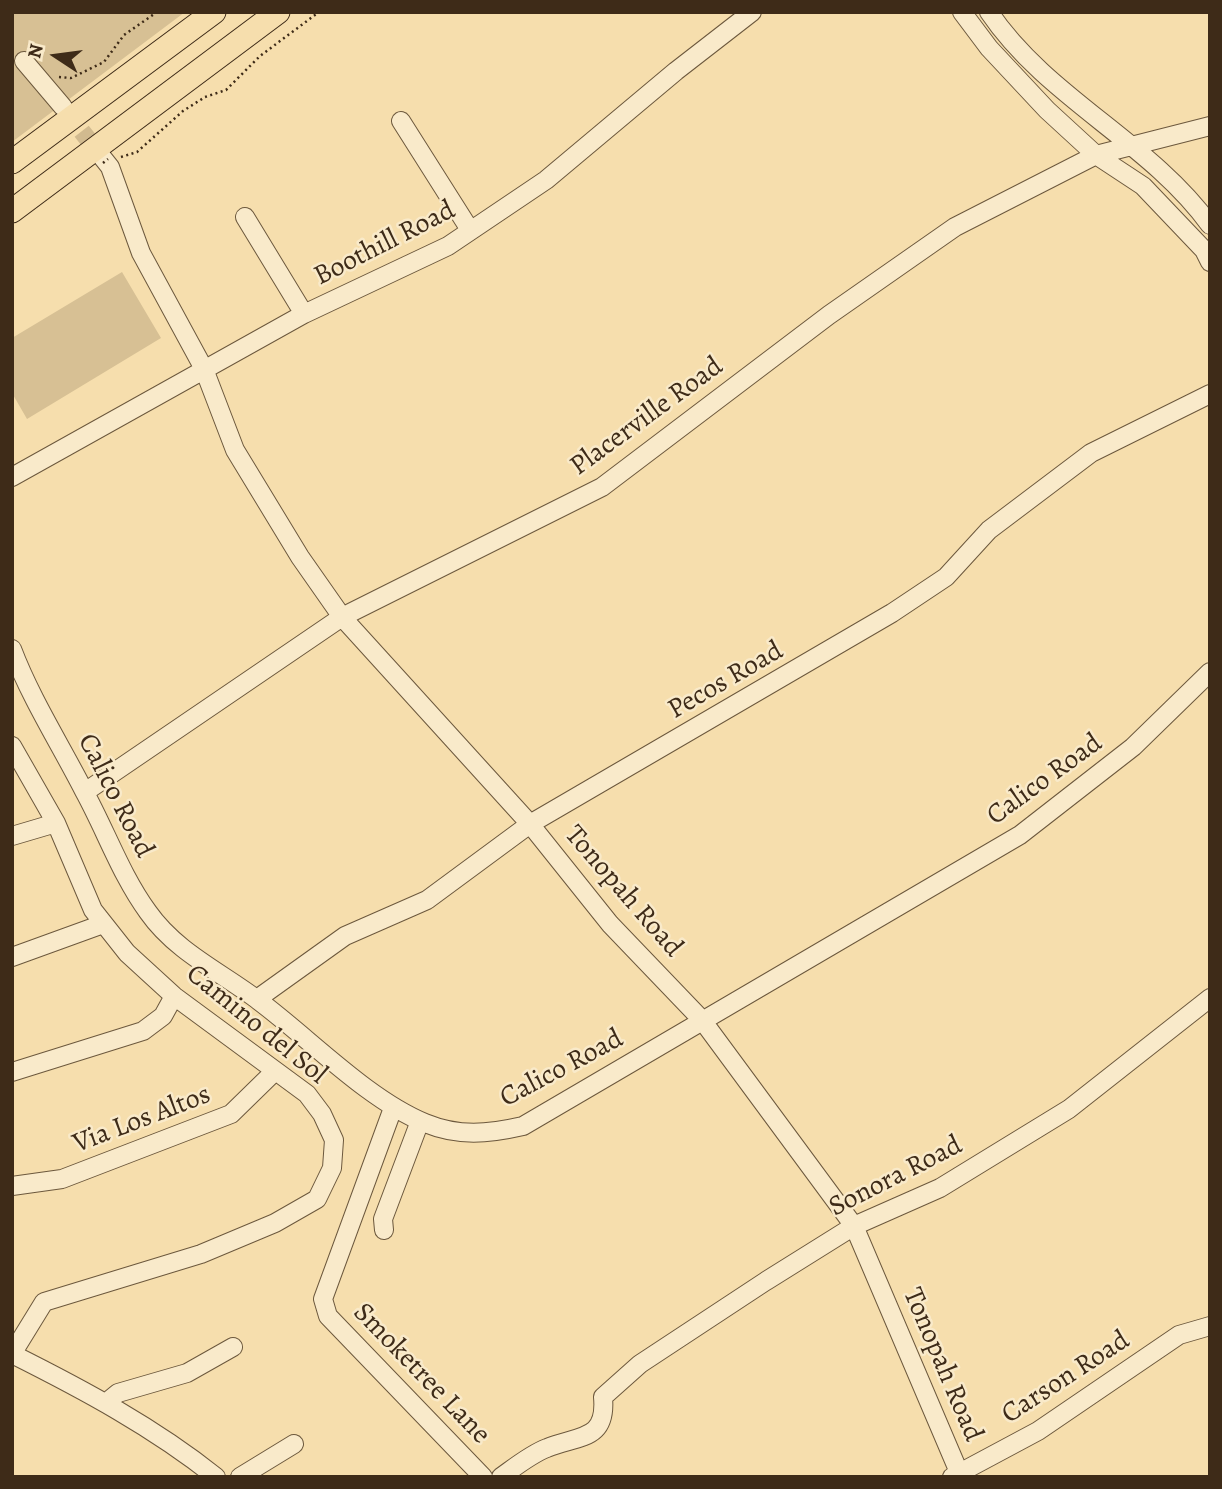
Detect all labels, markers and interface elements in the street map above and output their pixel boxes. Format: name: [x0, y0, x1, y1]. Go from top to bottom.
north arrow: [21, 21, 91, 91]
text: N: [21, 42, 50, 61]
street label: Boothill Road: [309, 194, 461, 294]
street label: Placerville Road: [564, 350, 730, 484]
street label: Pecos Road: [663, 635, 789, 727]
street label: Calico Road: [981, 727, 1109, 833]
street label: Calico Road: [69, 728, 161, 864]
street label: Tonopah Road: [557, 819, 689, 965]
street label: Camino del Sol: [179, 958, 333, 1092]
street label: Calico Road: [495, 1023, 629, 1115]
street label: Via Los Altos: [69, 1078, 215, 1162]
street label: Sonora Road: [824, 1129, 968, 1225]
street label: Tonopah Road: [895, 1283, 989, 1447]
street label: Smoketree Lane: [345, 1296, 497, 1452]
street label: Carson Road: [996, 1324, 1136, 1432]

